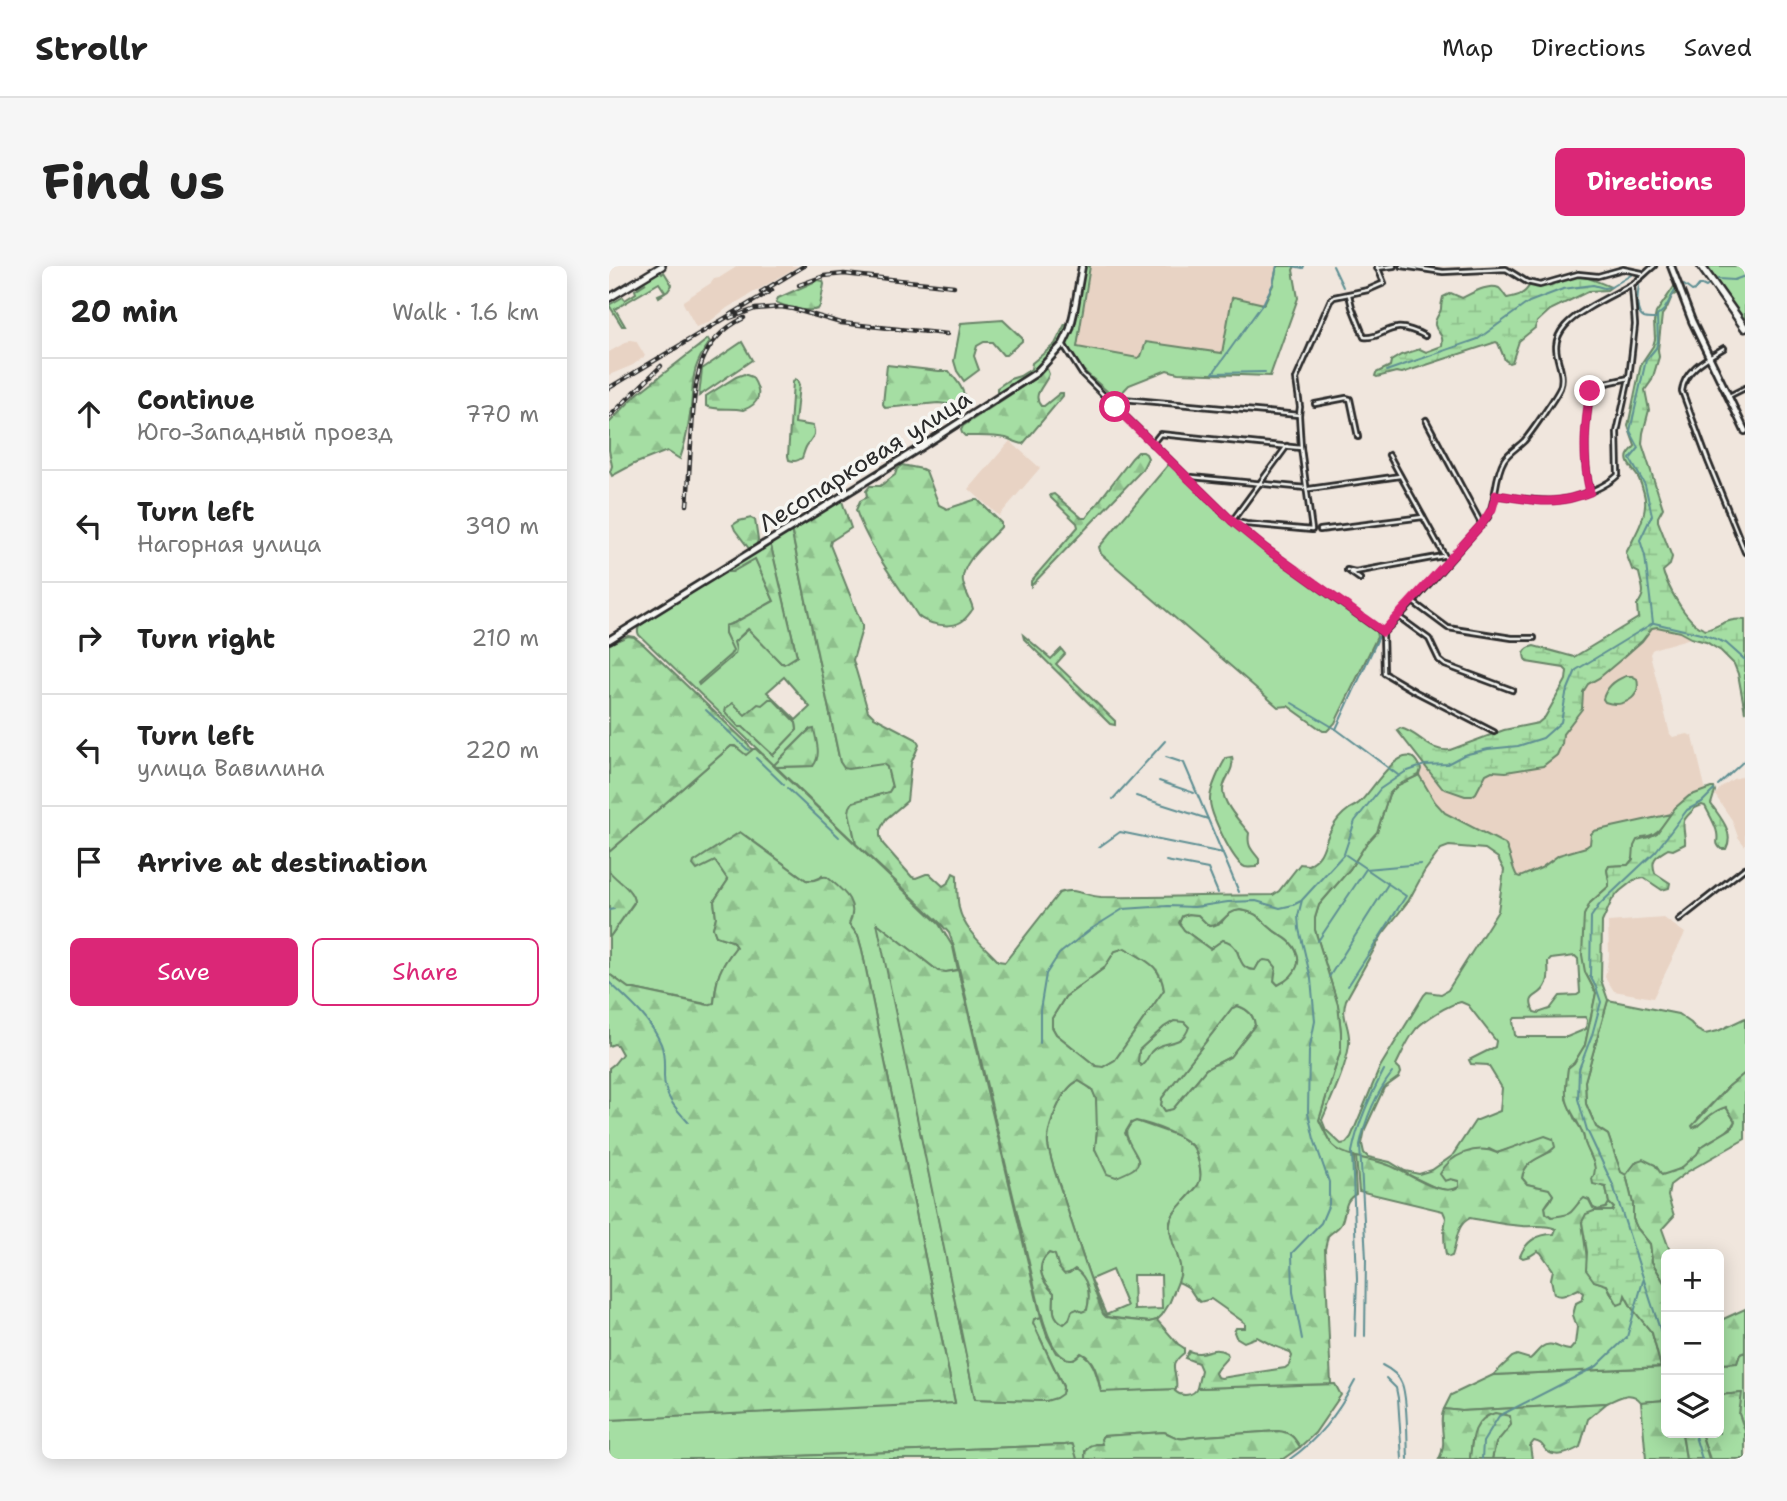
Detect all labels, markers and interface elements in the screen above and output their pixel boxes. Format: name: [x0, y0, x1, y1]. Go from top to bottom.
text: Strollr: [35, 26, 148, 71]
text: Map: [1442, 32, 1493, 64]
text: Directions: [1531, 32, 1646, 64]
text: Saved: [1684, 32, 1752, 64]
button: Directions: [1555, 148, 1745, 216]
text: Find us: [42, 149, 225, 215]
text: 20 min: [70, 291, 178, 332]
text: Walk · 1.6 km: [392, 297, 539, 327]
route end: [1574, 375, 1605, 406]
text: Continue: [137, 382, 255, 417]
street label: Лесопарковая улица: [753, 382, 978, 540]
route start: [1099, 391, 1130, 422]
icon: ahead: [70, 395, 108, 433]
text: 770 m: [465, 399, 539, 429]
text: Юго-Западный проезд: [137, 417, 393, 447]
text: Turn left: [137, 494, 254, 529]
icon: left: [70, 507, 108, 545]
text: 390 m: [465, 511, 539, 541]
text: Нагорная улица: [137, 529, 321, 559]
icon: right: [70, 619, 108, 657]
text: Turn right: [137, 621, 275, 656]
text: 210 m: [471, 623, 539, 653]
text: Turn left: [137, 718, 254, 753]
icon: left: [70, 731, 108, 769]
text: 220 m: [465, 735, 539, 765]
text: улица Вавилина: [137, 753, 324, 783]
icon: arrive: [70, 843, 108, 881]
text: Arrive at destination: [137, 845, 427, 880]
button: Save: [70, 938, 298, 1006]
button: Share: [312, 938, 539, 1006]
map controls: [1661, 1249, 1724, 1438]
button: +: [1661, 1249, 1724, 1312]
button: −: [1661, 1312, 1724, 1375]
button: layers: [1661, 1375, 1724, 1438]

